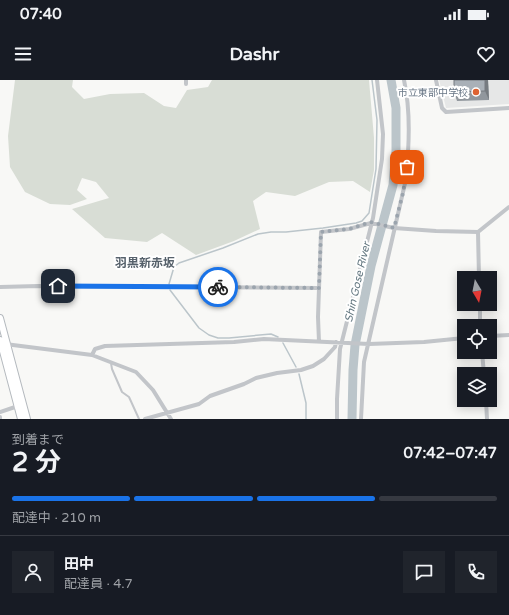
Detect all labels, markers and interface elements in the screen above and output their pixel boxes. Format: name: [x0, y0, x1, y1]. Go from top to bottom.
text: 07:40: [20, 5, 62, 23]
icon: menu: [12, 43, 34, 65]
text: Dashr: [230, 43, 279, 65]
icon: heart: [475, 43, 497, 65]
place label: 市立東部中学校: [398, 87, 468, 99]
marker: 市立東部中学校: [471, 87, 481, 97]
pin: [390, 150, 424, 184]
icon: bag: [396, 156, 418, 178]
water label: Shin Gose River: [342, 239, 373, 323]
district label: 羽黒新赤坂: [115, 256, 175, 270]
courier: [198, 267, 238, 307]
pin: [41, 269, 75, 303]
north arrow: [457, 271, 497, 311]
map controls: [457, 271, 497, 407]
icon: home: [47, 275, 69, 297]
icon: bike: [207, 276, 229, 298]
button: locate: [457, 319, 497, 359]
button: layers: [457, 367, 497, 407]
text: 到着まで: [12, 432, 64, 448]
text: 07:42–07:47: [404, 444, 497, 462]
text: 2 分: [12, 447, 61, 478]
text: 配達中 · 210 m: [12, 510, 101, 526]
button: person: [12, 551, 54, 593]
button: chat: [403, 551, 445, 593]
button: phone: [455, 551, 497, 593]
text: 田中: [64, 555, 94, 573]
text: 配達員 · 4.7: [64, 576, 133, 592]

